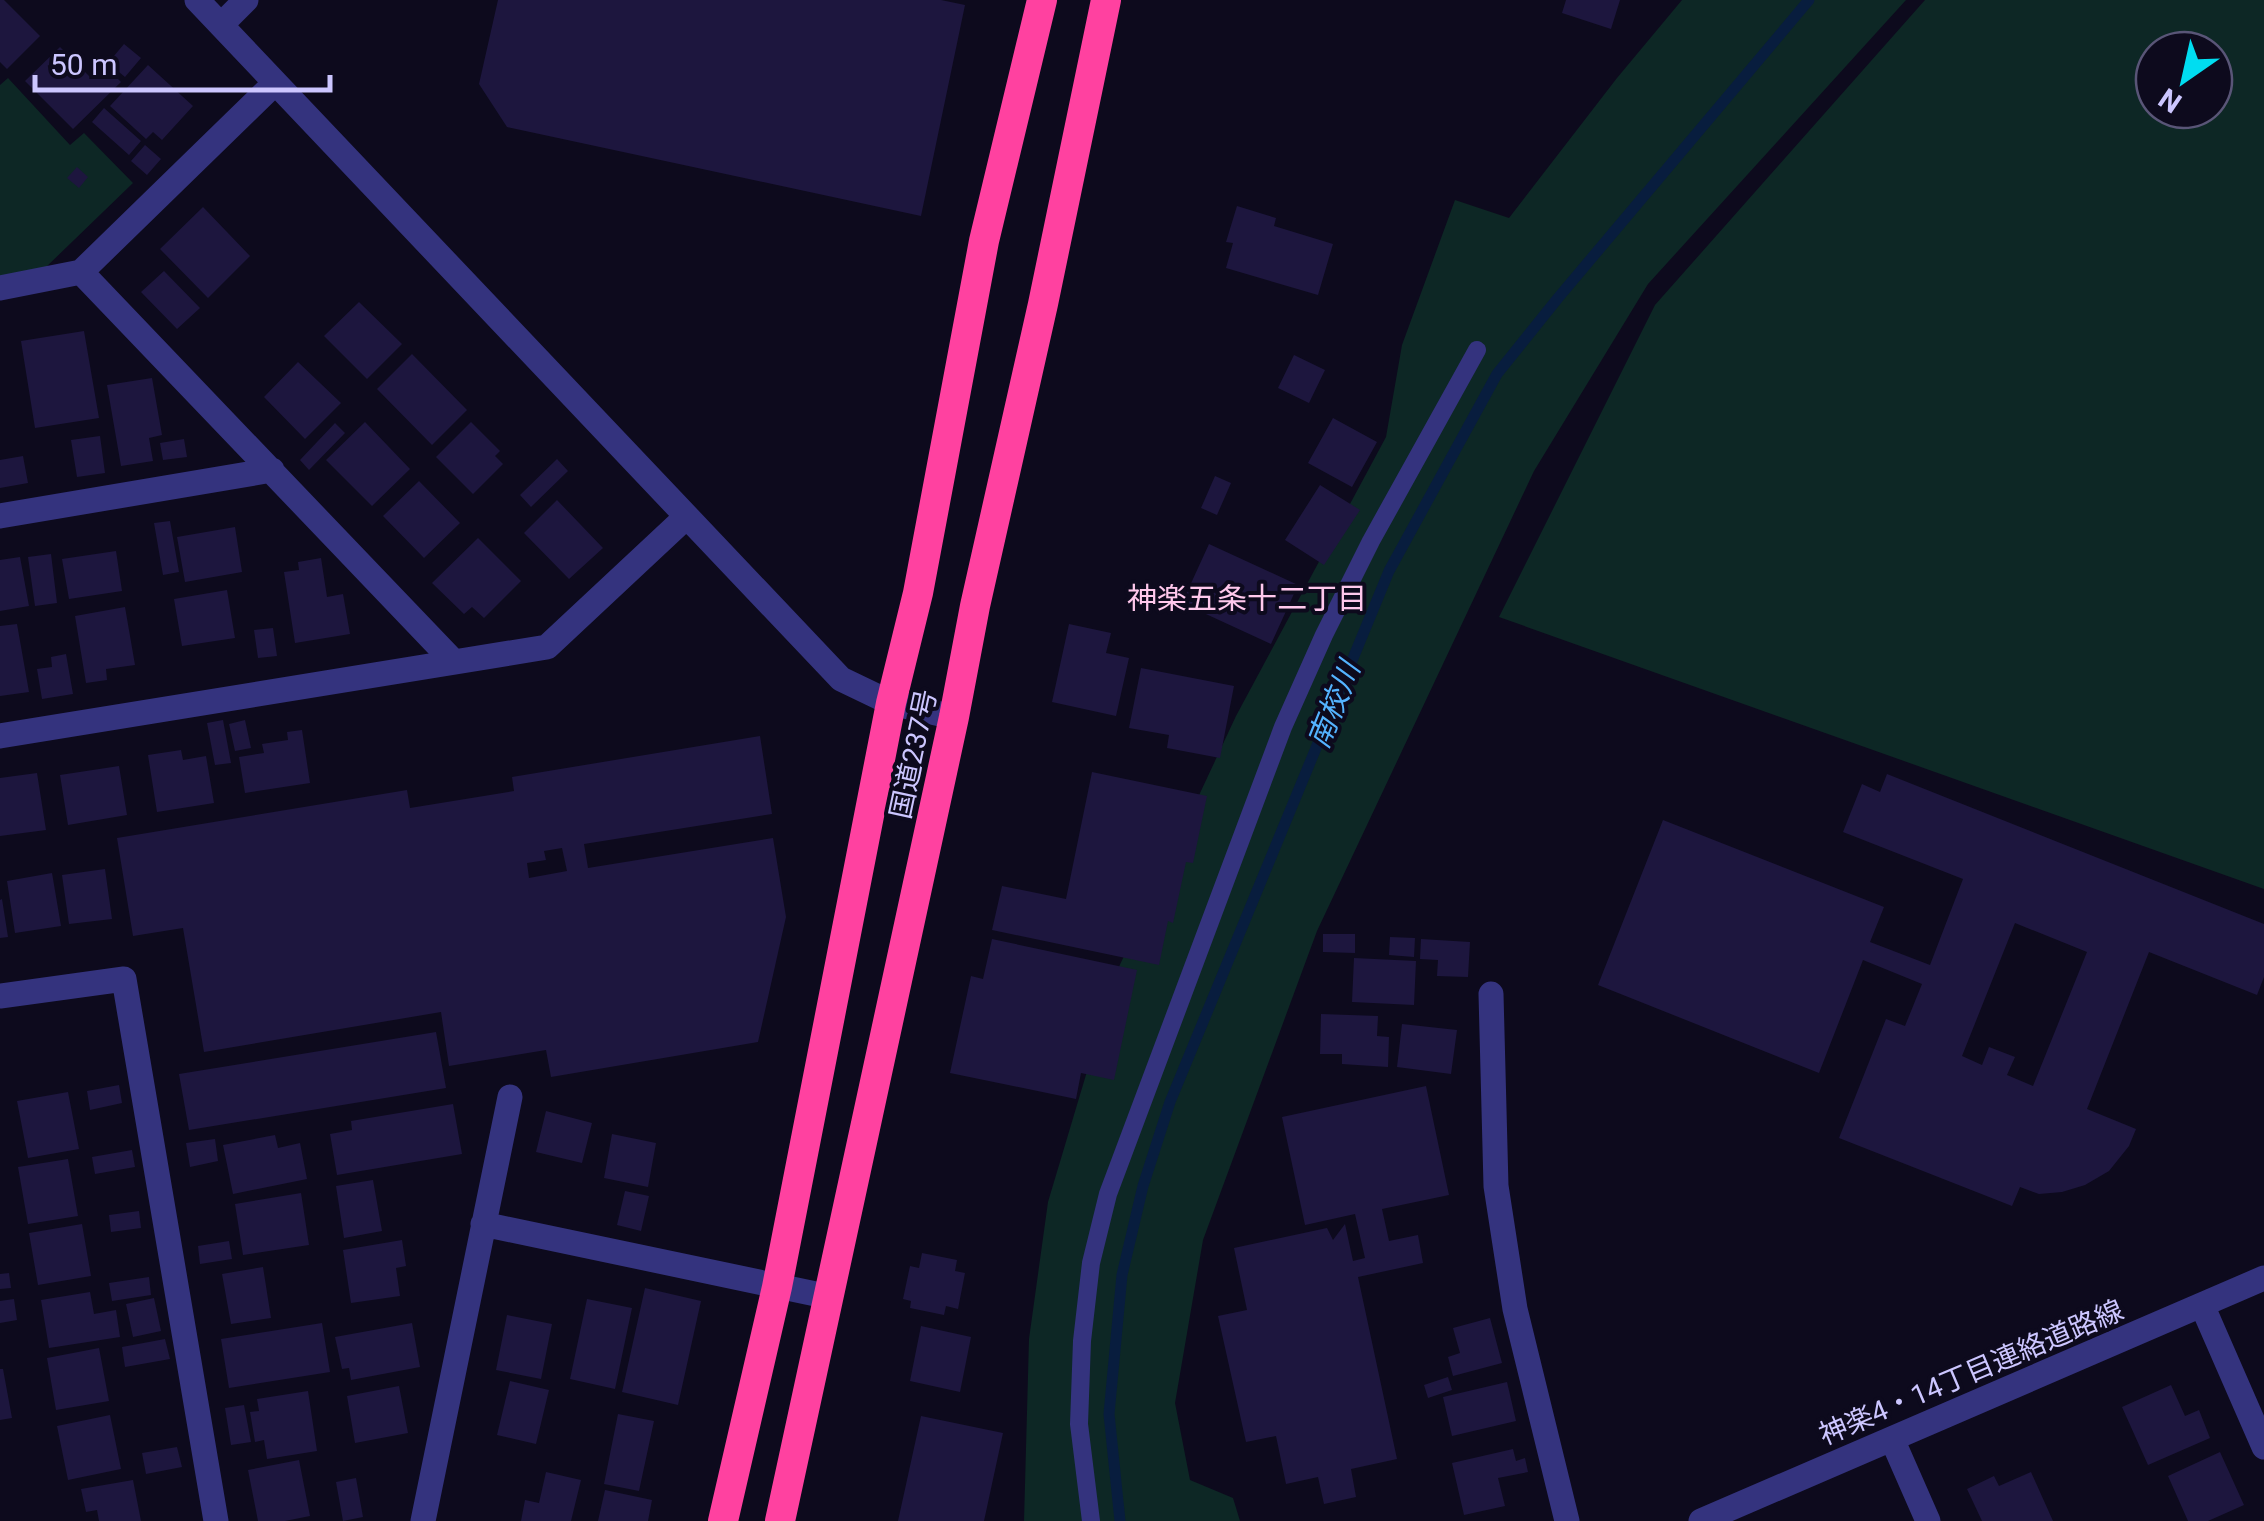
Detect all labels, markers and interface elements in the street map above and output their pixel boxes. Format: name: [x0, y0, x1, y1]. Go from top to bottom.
scale bar: [35, 30, 330, 92]
north arrow: [2134, 30, 2234, 130]
text: 50 m: [50, 47, 117, 82]
text: N: [2153, 81, 2188, 120]
district label: 神楽五条十二丁目: [1127, 581, 1367, 616]
water label: 南校川: [1300, 654, 1368, 753]
street label: 国道237号: [884, 686, 943, 822]
street label: 神楽4・14丁目連絡道路線: [1814, 1293, 2128, 1452]

